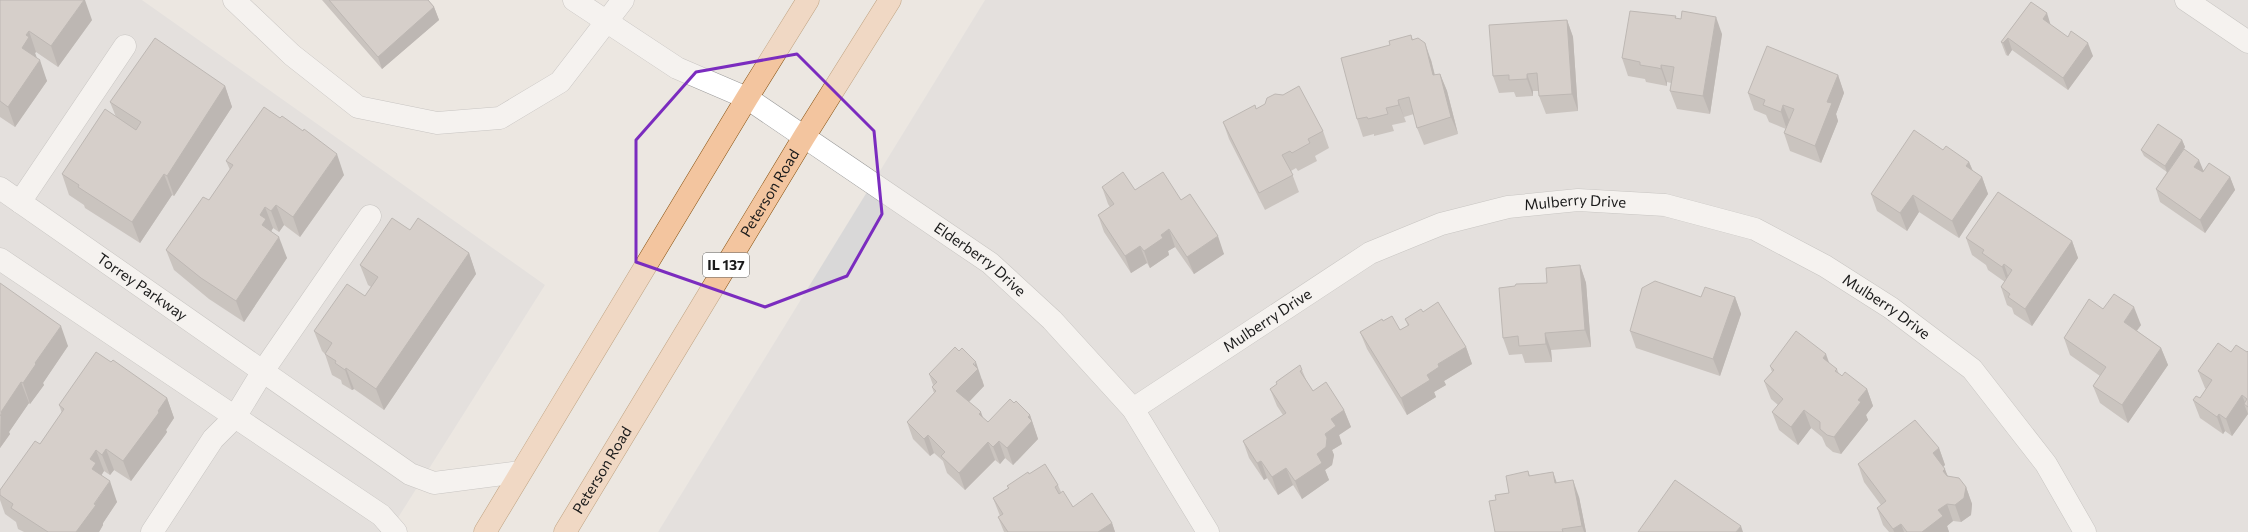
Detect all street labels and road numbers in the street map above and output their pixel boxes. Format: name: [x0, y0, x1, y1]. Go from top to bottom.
street label: Peterson Road: [736, 146, 802, 240]
street label: Mulberry Drive: [1523, 190, 1627, 213]
street label: Elderberry Drive: [931, 218, 1030, 300]
street label: Torrey Parkway: [94, 248, 191, 324]
road number: IL 137: [703, 253, 749, 277]
street label: Mulberry Drive: [1840, 270, 1934, 342]
street label: Mulberry Drive: [1219, 284, 1315, 355]
street label: Peterson Road: [568, 423, 635, 517]

